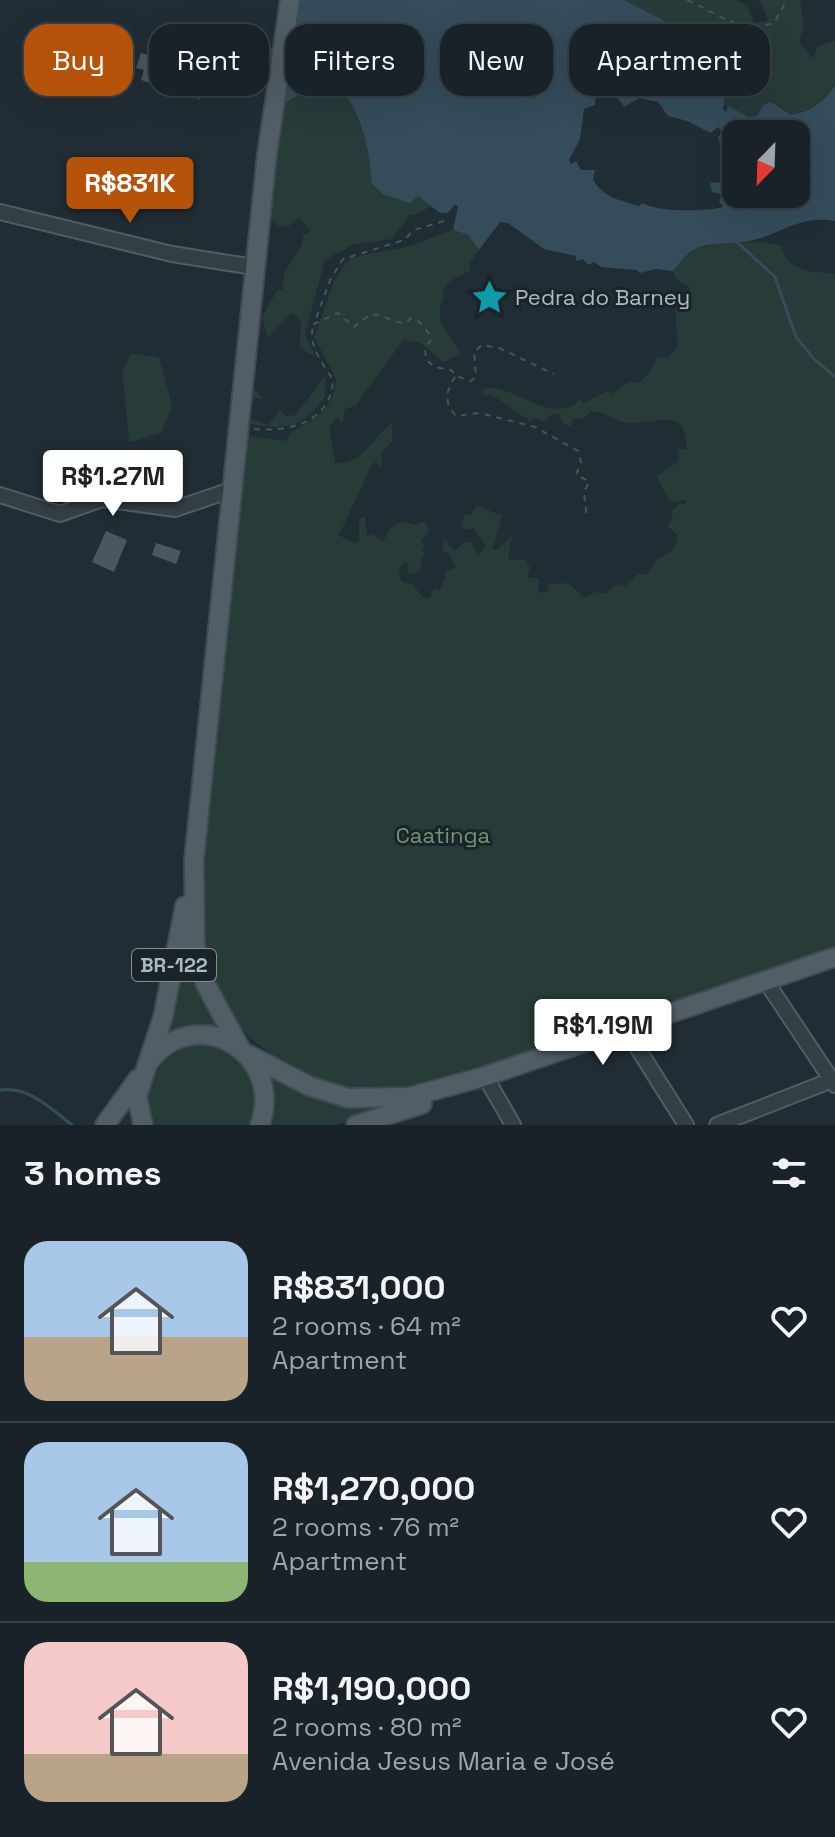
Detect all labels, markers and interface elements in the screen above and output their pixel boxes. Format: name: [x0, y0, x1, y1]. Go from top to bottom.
chip: Buy: [24, 24, 133, 96]
chip: Rent: [149, 24, 269, 96]
chip: Filters: [285, 24, 424, 96]
chip: New: [440, 24, 553, 96]
chip: Apartment: [569, 24, 770, 96]
north arrow: [722, 120, 810, 208]
map controls: [722, 120, 810, 208]
pin: R$831K: [65, 157, 195, 225]
text: R$831K: [84, 166, 176, 200]
place icon: Pedra do Barney: [470, 278, 508, 316]
place label: Pedra do Barney: [515, 283, 690, 311]
pin: R$1.27M: [39, 450, 187, 518]
text: R$1.27M: [61, 459, 165, 493]
park label: Caatinga: [396, 821, 491, 849]
road number: BR-122: [132, 949, 216, 981]
pin: R$1.19M: [529, 999, 677, 1067]
text: R$1.19M: [552, 1008, 654, 1042]
icon: filters: [767, 1151, 811, 1195]
text: 3 homes: [24, 1152, 162, 1195]
text: R$831,000: [272, 1266, 446, 1309]
icon: home: [88, 1273, 184, 1369]
icon: heart: [767, 1299, 811, 1343]
text: 2 rooms · 64 m²: [272, 1309, 461, 1343]
text: Apartment: [272, 1343, 407, 1377]
text: R$1,270,000: [272, 1467, 475, 1510]
icon: home: [88, 1474, 184, 1570]
icon: heart: [767, 1500, 811, 1544]
text: 2 rooms · 76 m²: [272, 1510, 459, 1544]
text: Apartment: [272, 1544, 407, 1578]
text: R$1,190,000: [272, 1667, 471, 1710]
icon: home: [88, 1674, 184, 1770]
icon: heart: [767, 1700, 811, 1744]
text: 2 rooms · 80 m²: [272, 1710, 462, 1744]
text: Avenida Jesus Maria e José: [272, 1744, 615, 1778]

